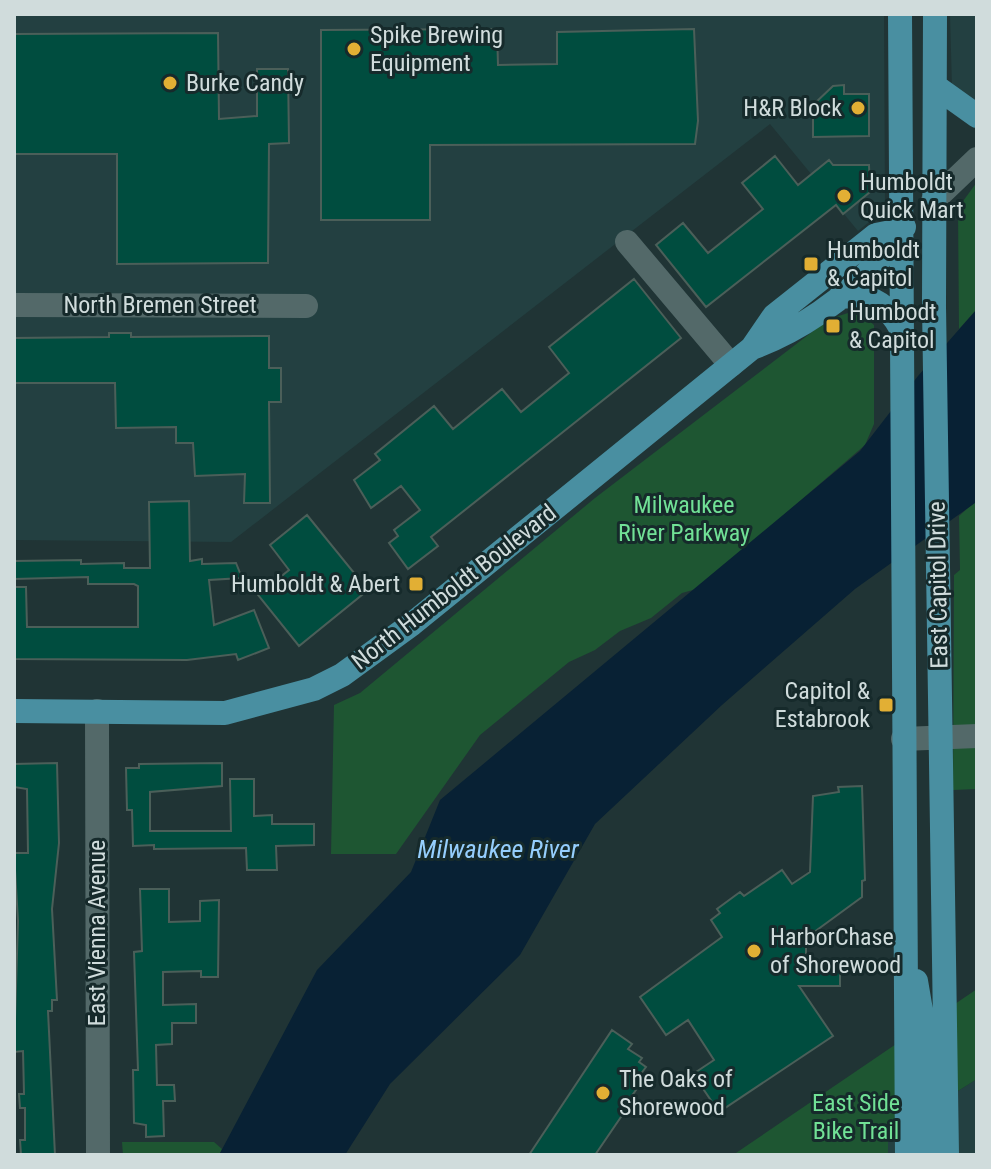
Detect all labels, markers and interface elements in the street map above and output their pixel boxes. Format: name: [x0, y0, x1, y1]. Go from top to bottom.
place label: Spike Brewing Equipment: [370, 21, 503, 77]
marker: Spike Brewing Equipment: [345, 40, 363, 58]
place label: Burke Candy: [186, 69, 304, 97]
marker: Burke Candy: [161, 74, 179, 92]
place label: H&R Block: [743, 94, 842, 122]
marker: H&R Block: [849, 99, 867, 117]
place label: Humboldt Quick Mart: [860, 168, 964, 224]
marker: Humboldt Quick Mart: [835, 187, 853, 205]
place label: Humboldt & Capitol: [827, 236, 920, 292]
marker: Humboldt & Capitol: [802, 255, 820, 273]
street label: North Bremen Street: [63, 291, 257, 319]
place label: Humbodt & Capitol: [849, 298, 936, 354]
marker: Humbodt & Capitol: [824, 317, 842, 335]
park label: Milwaukee River Parkway: [618, 491, 750, 547]
street label: North Humboldt Boulevard: [346, 499, 562, 675]
street label: East Capitol Drive: [923, 501, 953, 669]
place label: Humboldt & Abert: [231, 570, 400, 598]
marker: Humboldt & Abert: [407, 575, 425, 593]
place label: Capitol & Estabrook: [775, 677, 870, 733]
marker: Capitol & Estabrook: [877, 696, 895, 714]
water label: Milwaukee River: [417, 834, 580, 864]
street label: East Vienna Avenue: [83, 840, 111, 1026]
place label: HarborChase of Shorewood: [770, 923, 901, 979]
marker: HarborChase of Shorewood: [745, 942, 763, 960]
place label: The Oaks of Shorewood: [619, 1065, 733, 1121]
marker: The Oaks of Shorewood: [594, 1084, 612, 1102]
park label: East Side Bike Trail: [812, 1089, 900, 1145]

